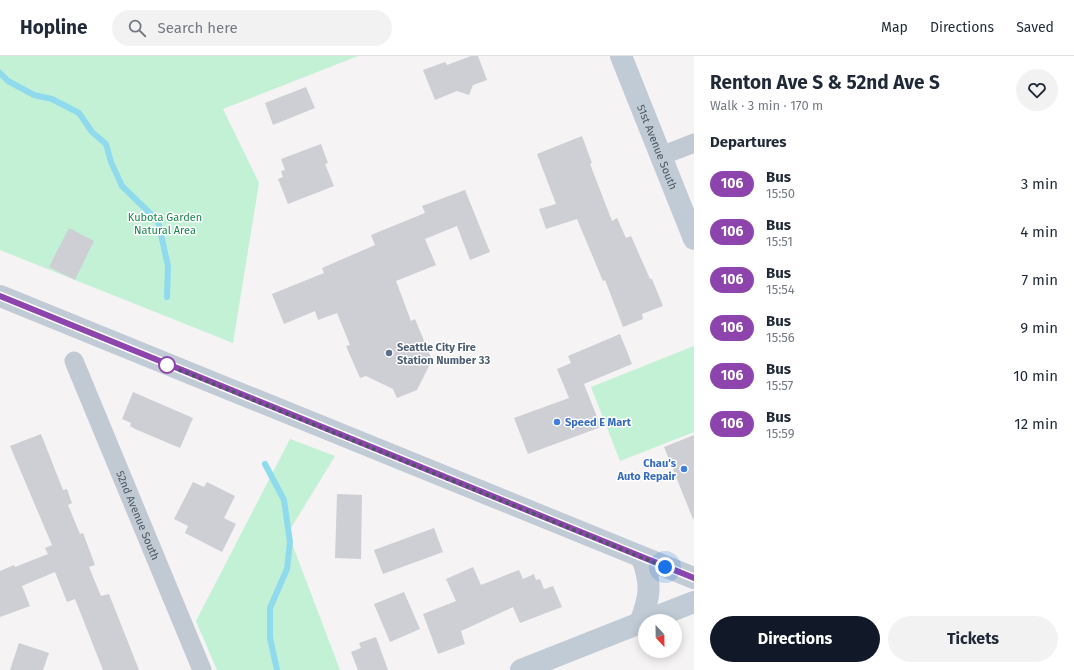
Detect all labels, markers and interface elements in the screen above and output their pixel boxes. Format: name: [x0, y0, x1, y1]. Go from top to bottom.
search box: [112, 10, 392, 46]
text: Hopline: [20, 16, 88, 39]
icon: search: [126, 17, 148, 39]
text: Search here: [158, 19, 238, 37]
text: Map: [881, 19, 908, 36]
text: Directions: [930, 19, 994, 36]
text: Saved: [1016, 19, 1054, 36]
button: heart: [1016, 69, 1058, 111]
text: Renton Ave S & 52nd Ave S: [710, 71, 940, 94]
text: Walk · 3 min · 170 m: [710, 98, 823, 113]
street label: 51st Avenue South: [635, 103, 680, 191]
text: Departures: [710, 133, 787, 151]
text: Bus: [766, 168, 791, 186]
text: 106: [721, 175, 743, 192]
text: 3 min: [1021, 175, 1058, 193]
text: 15:50: [766, 186, 795, 201]
park label: Kubota Garden Natural Area: [128, 211, 202, 237]
text: Bus: [766, 216, 791, 234]
text: 106: [721, 223, 743, 240]
text: 4 min: [1020, 223, 1058, 241]
text: 15:51: [766, 234, 793, 249]
text: Bus: [766, 264, 791, 282]
text: 106: [721, 271, 743, 288]
text: 7 min: [1021, 271, 1058, 289]
text: 15:54: [766, 282, 795, 297]
text: Bus: [766, 312, 791, 330]
text: 106: [721, 319, 743, 336]
text: 9 min: [1020, 319, 1058, 337]
text: 15:56: [766, 330, 795, 345]
place label: Seattle City Fire Station Number 33: [397, 341, 490, 367]
marker: Seattle City Fire Station Number 33: [384, 348, 394, 358]
unlabelled marker: [158, 356, 176, 374]
text: Bus: [766, 360, 791, 378]
text: 106: [721, 367, 743, 384]
text: 10 min: [1013, 367, 1058, 385]
text: 15:57: [766, 378, 793, 393]
text: Bus: [766, 408, 791, 426]
text: 106: [721, 415, 743, 432]
text: 12 min: [1014, 415, 1058, 433]
place label: Speed E Mart: [565, 416, 632, 429]
marker: Speed E Mart: [552, 417, 562, 427]
text: 15:59: [766, 426, 794, 441]
place label: Chau's Auto Repair: [616, 457, 677, 483]
marker: Chau's Auto Repair: [679, 464, 689, 474]
street label: 52nd Avenue South: [114, 469, 162, 562]
your location: [655, 557, 675, 577]
north arrow: [638, 614, 682, 658]
map controls: [638, 614, 682, 658]
button: Directions: [710, 616, 880, 662]
button: Tickets: [888, 616, 1058, 662]

